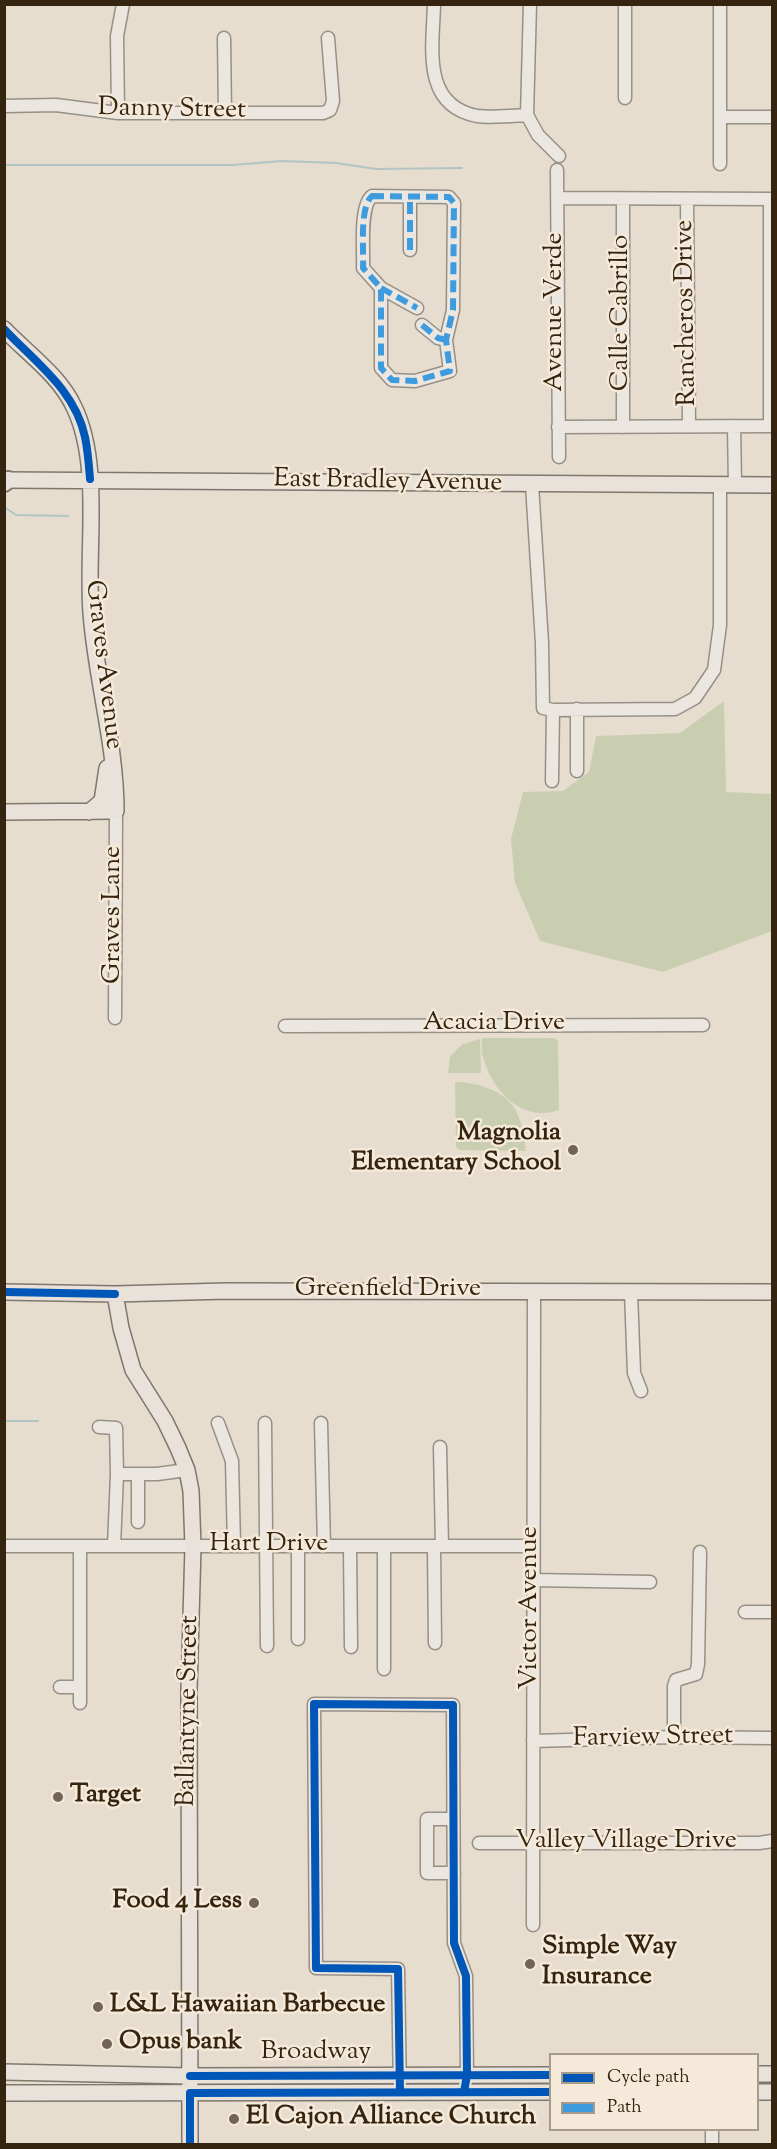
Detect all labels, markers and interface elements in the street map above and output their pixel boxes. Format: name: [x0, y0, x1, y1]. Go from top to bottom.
street label: Danny Street: [98, 94, 246, 128]
street label: Rancheros Drive: [671, 219, 705, 407]
street label: Avenue Verde: [541, 232, 573, 392]
street label: Calle Cabrillo: [607, 235, 639, 391]
street label: East Bradley Avenue: [273, 465, 503, 501]
street label: Graves Avenue: [76, 579, 128, 751]
street label: Graves Lane: [99, 846, 131, 984]
street label: Acacia Drive: [423, 1009, 565, 1041]
place label: Magnolia Elementary School: [351, 1119, 561, 1180]
marker: Magnolia Elementary School: [566, 1143, 580, 1157]
street label: Greenfield Drive: [295, 1275, 481, 1307]
street label: Victor Avenue: [516, 1526, 548, 1690]
street label: Hart Drive: [210, 1530, 328, 1562]
street label: Ballantyne Street: [173, 1615, 207, 1807]
street label: Farview Street: [573, 1722, 733, 1756]
place label: Target: [70, 1781, 141, 1813]
marker: Target: [51, 1790, 65, 1804]
street label: Valley Village Drive: [515, 1827, 737, 1859]
place label: Food 4 Less: [112, 1887, 242, 1919]
marker: Food 4 Less: [247, 1896, 261, 1910]
place label: Simple Way Insurance: [542, 1933, 677, 1994]
marker: Simple Way Insurance: [523, 1957, 537, 1971]
place label: L&L Hawaiian Barbecue: [110, 1991, 385, 2023]
marker: L&L Hawaiian Barbecue: [91, 2000, 105, 2014]
place label: Opus bank: [119, 2028, 242, 2060]
marker: Opus bank: [100, 2037, 114, 2051]
street label: Broadway: [261, 2038, 371, 2070]
legend: [549, 2053, 759, 2131]
text: Cycle path: [607, 2065, 690, 2091]
text: Path: [607, 2095, 642, 2121]
place label: El Cajon Alliance Church: [246, 2103, 536, 2135]
marker: El Cajon Alliance Church: [227, 2112, 241, 2126]

